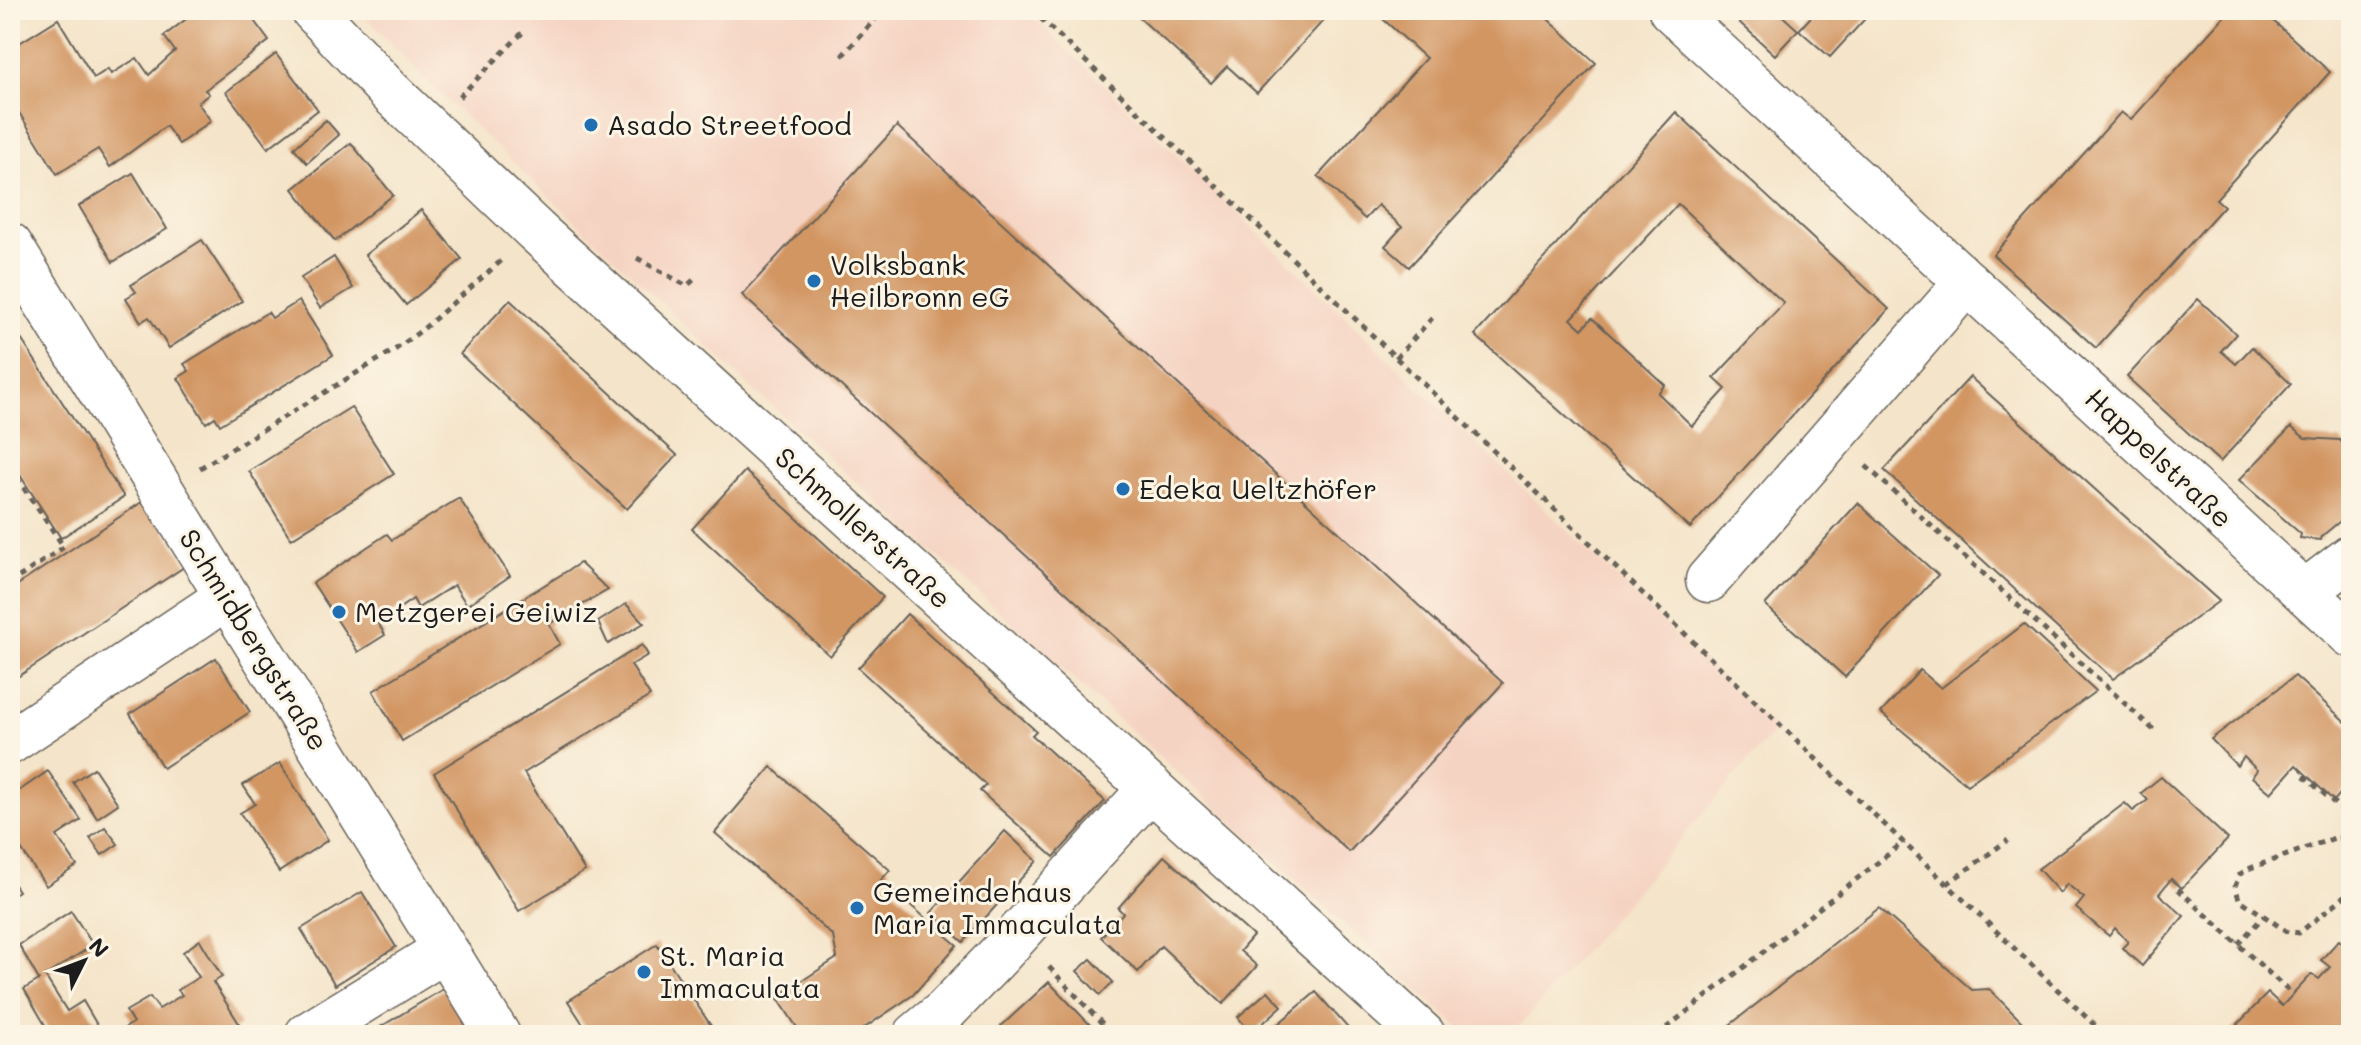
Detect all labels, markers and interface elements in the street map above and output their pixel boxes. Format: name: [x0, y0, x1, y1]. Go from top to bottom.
place label: Asado Streetfood: [607, 106, 852, 142]
marker: Asado Streetfood: [582, 116, 600, 134]
place label: Volksbank Heilbronn eG: [830, 246, 1009, 314]
marker: Volksbank Heilbronn eG: [805, 272, 823, 290]
street label: Happelstraße: [2078, 380, 2241, 535]
street label: Schmollerstraße: [768, 439, 959, 616]
place label: Edeka Ueltzhöfer: [1139, 470, 1377, 506]
marker: Edeka Ueltzhöfer: [1114, 480, 1132, 498]
street label: Schmidbergstraße: [172, 522, 338, 757]
place label: Metzgerei Geiwiz: [355, 593, 598, 629]
marker: Metzgerei Geiwiz: [330, 603, 348, 621]
place label: Gemeindehaus Maria Immaculata: [873, 873, 1122, 941]
marker: Gemeindehaus Maria Immaculata: [848, 899, 866, 917]
north arrow: [44, 921, 124, 1001]
text: N: [83, 931, 116, 963]
place label: St. Maria Immaculata: [660, 937, 820, 1005]
marker: St. Maria Immaculata: [635, 963, 653, 981]

